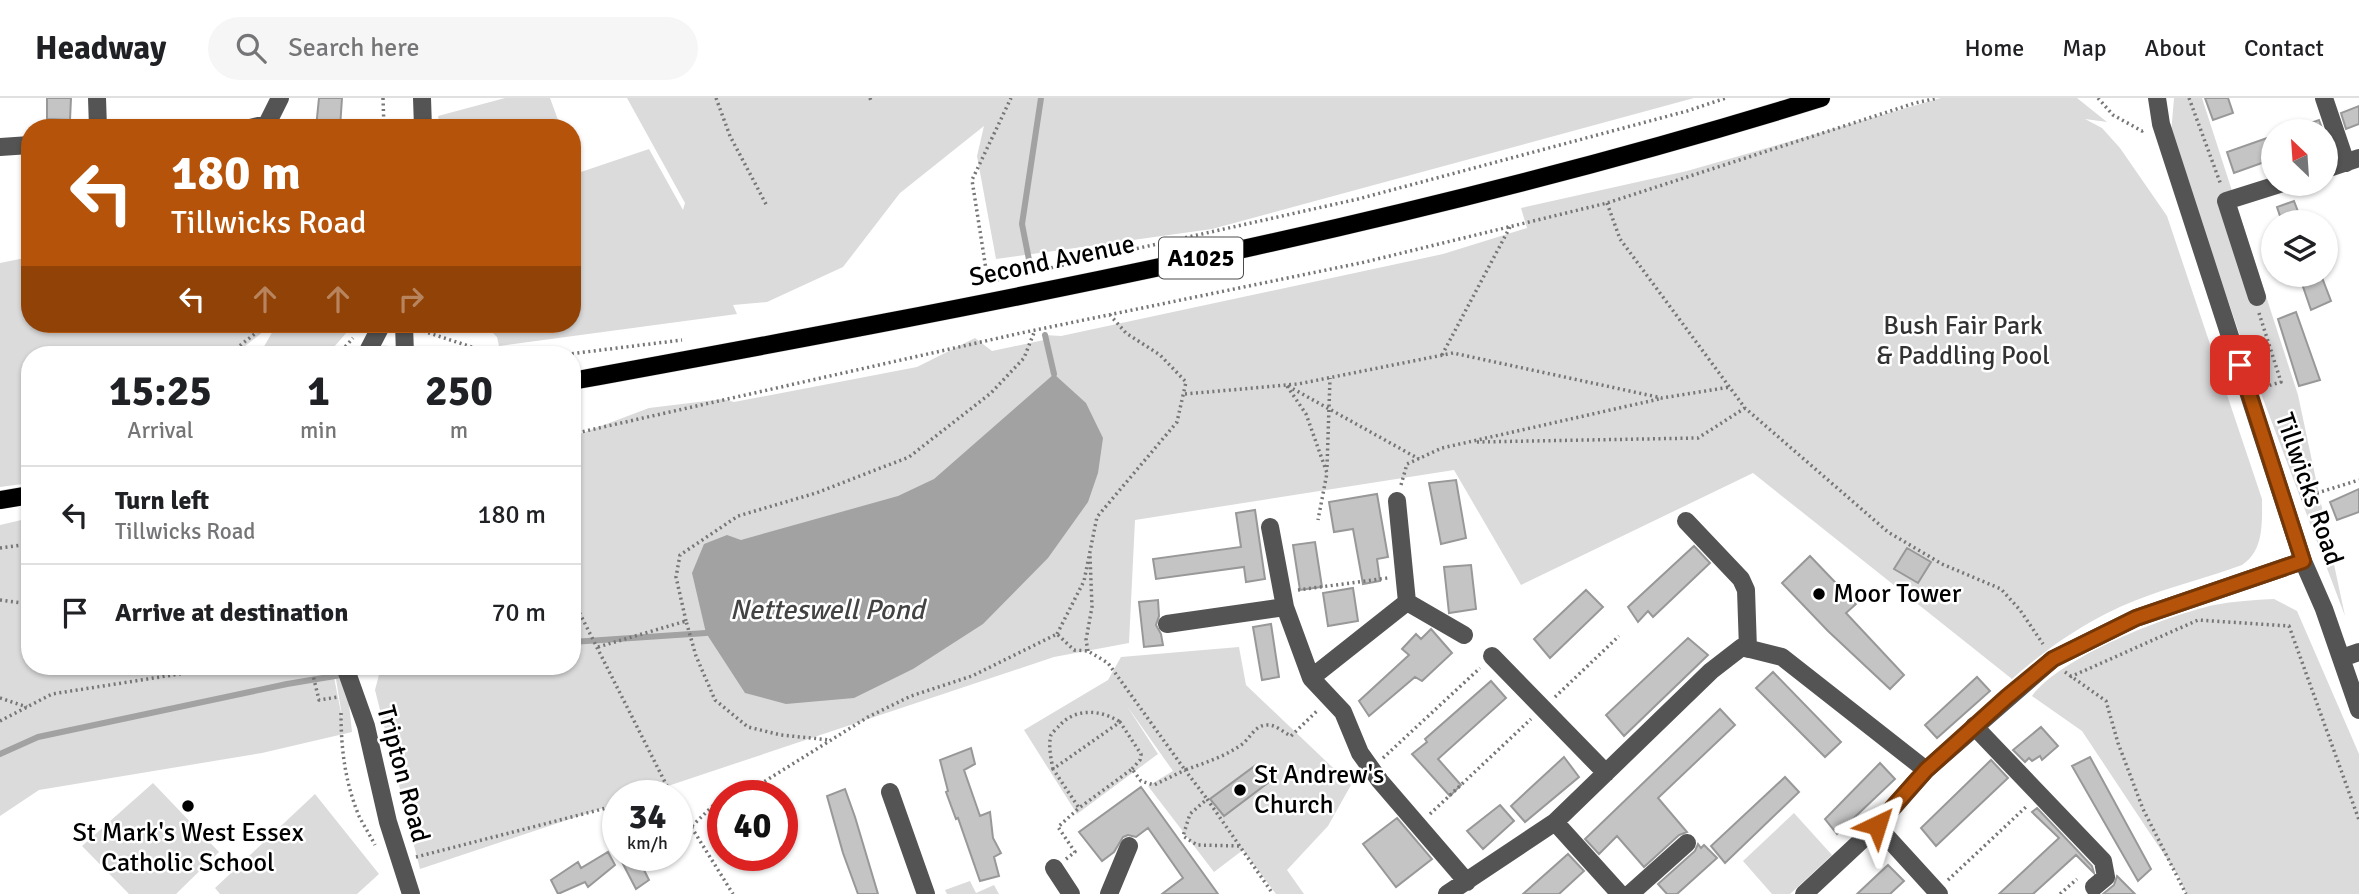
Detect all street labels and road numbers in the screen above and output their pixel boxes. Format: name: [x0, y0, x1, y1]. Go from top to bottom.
street label: Second Avenue: [966, 228, 1138, 294]
road number: A1025: [1159, 238, 1243, 278]
street label: Tillwicks Road: [2268, 409, 2350, 569]
street label: Tripton Road: [369, 702, 437, 846]

